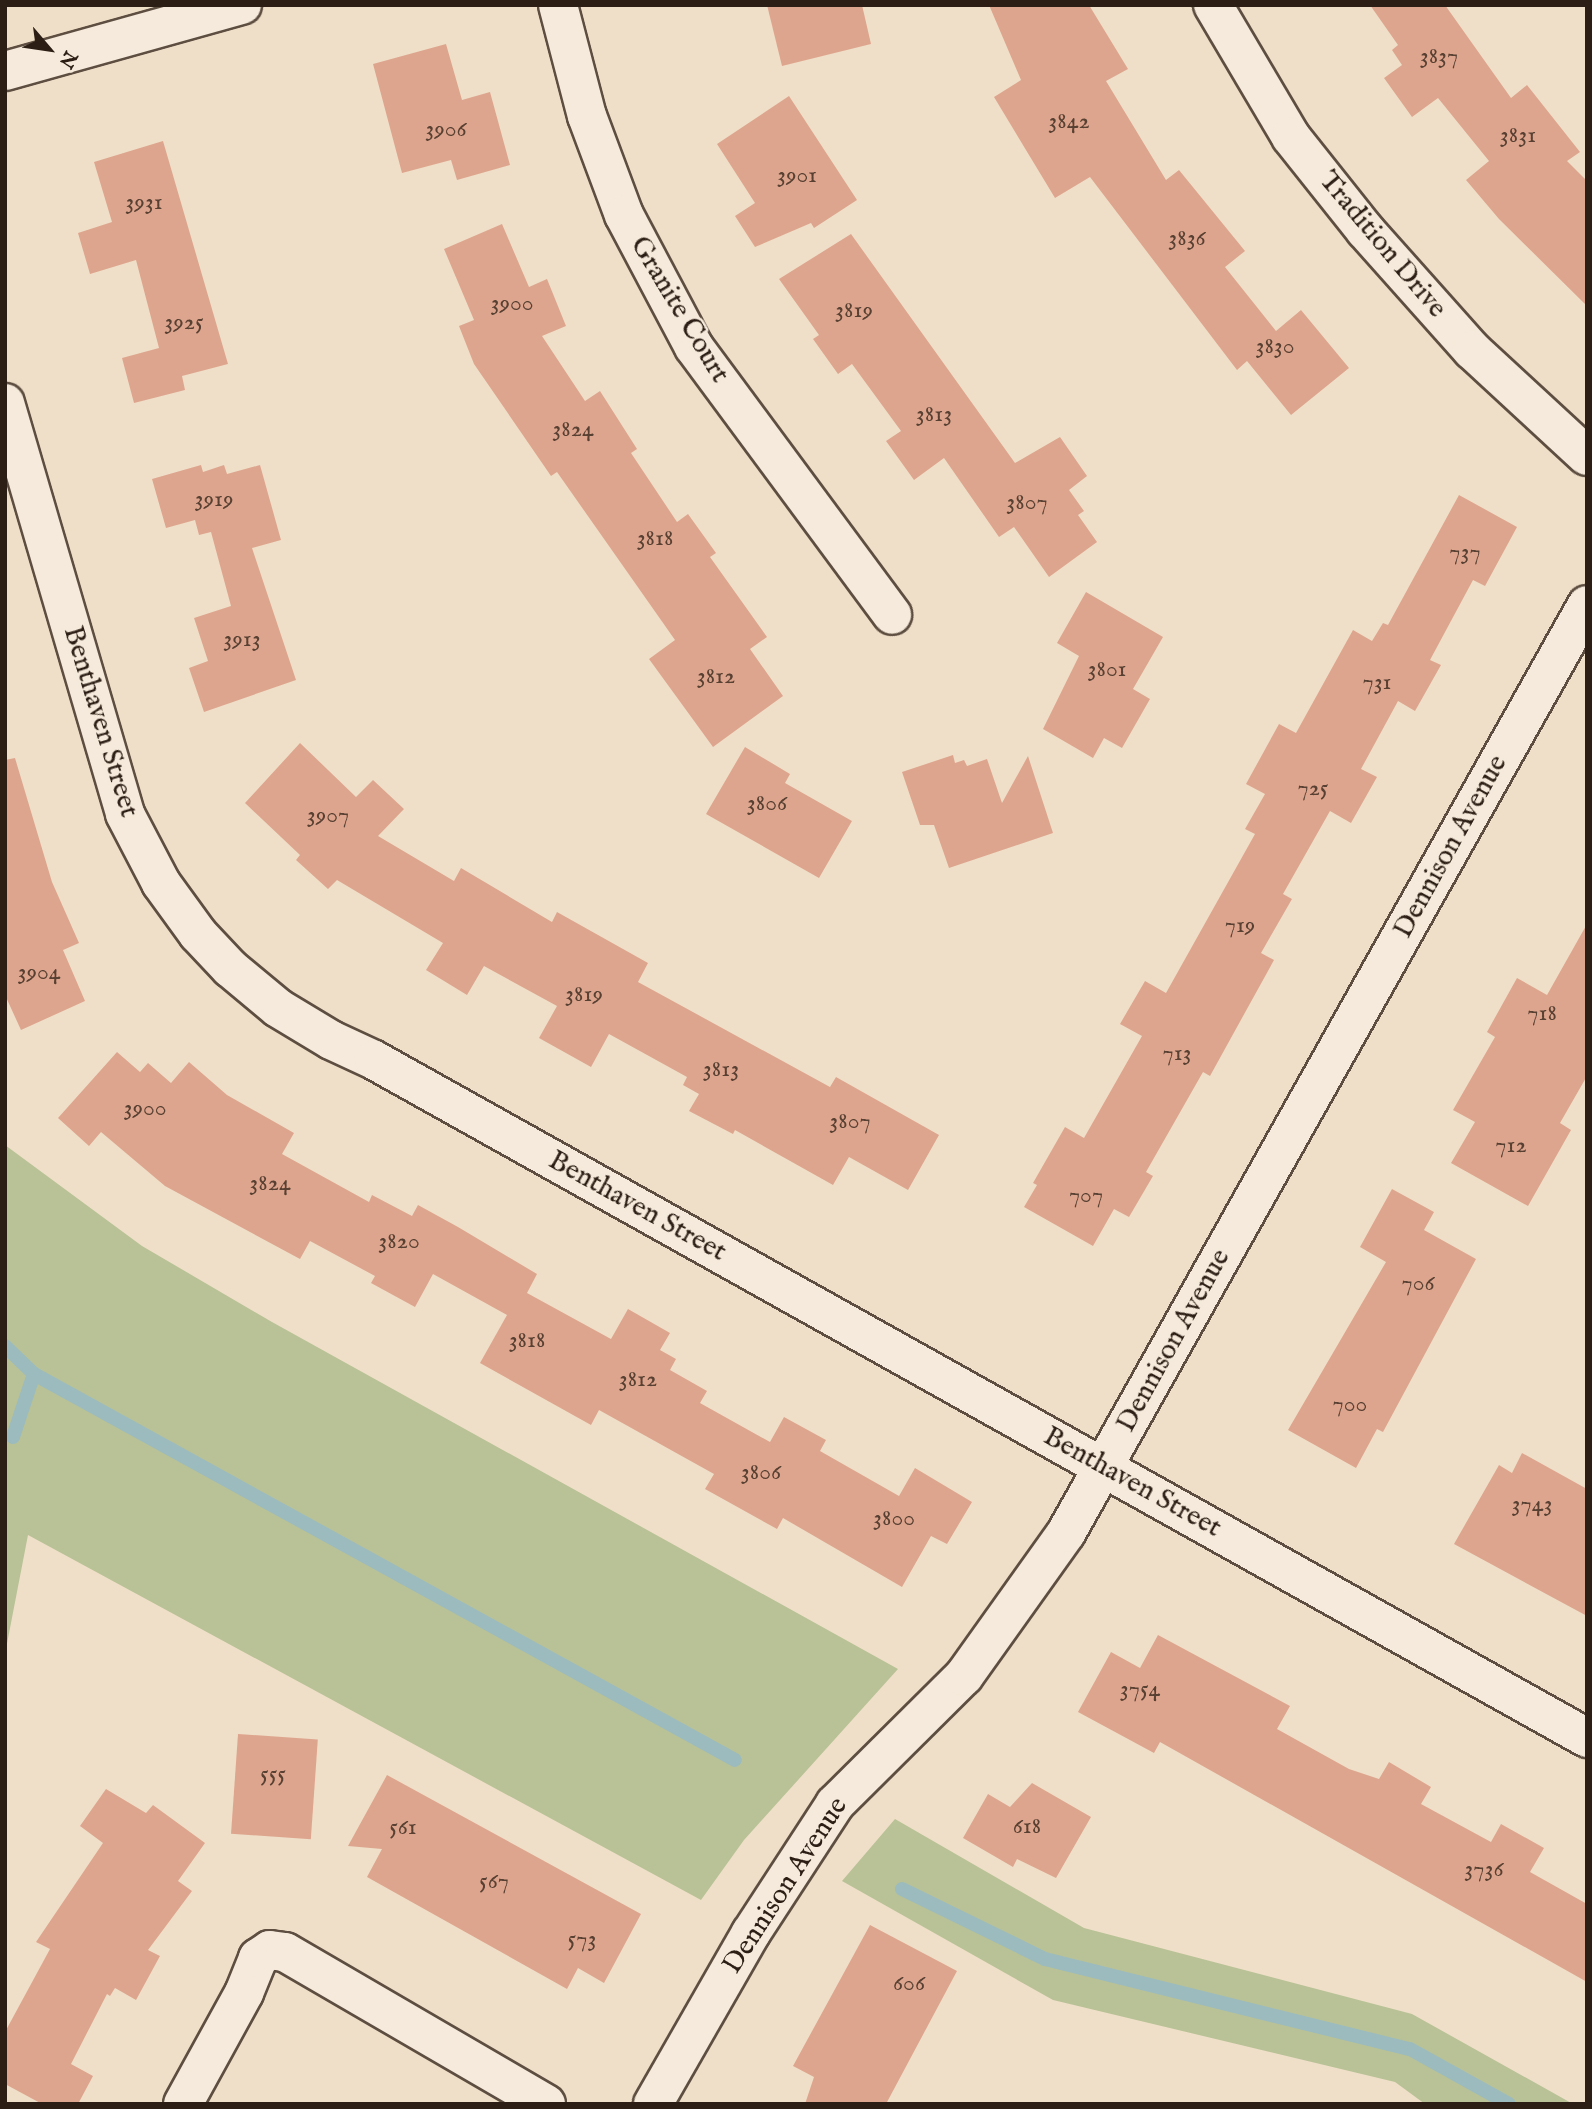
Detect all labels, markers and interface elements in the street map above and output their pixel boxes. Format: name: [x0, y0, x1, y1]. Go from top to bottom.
north arrow: [14, 14, 84, 84]
house number: 3837: [1420, 43, 1458, 71]
text: N: [53, 46, 82, 72]
house number: 3842: [1048, 108, 1090, 136]
house number: 3906: [425, 116, 467, 144]
house number: 3831: [1500, 122, 1536, 150]
house number: 3901: [777, 162, 817, 190]
street label: Tradition Drive: [1311, 165, 1453, 325]
house number: 3931: [125, 189, 163, 217]
house number: 3836: [1168, 225, 1206, 253]
street label: Granite Court: [622, 231, 736, 389]
house number: 3900: [490, 290, 534, 318]
house number: 3819: [835, 297, 873, 325]
house number: 3925: [164, 309, 204, 337]
house number: 3830: [1255, 333, 1295, 361]
house number: 3813: [916, 401, 952, 429]
house number: 3824: [552, 416, 594, 444]
house number: 3919: [195, 486, 233, 514]
house number: 3807: [1006, 489, 1048, 517]
house number: 3818: [637, 525, 673, 553]
house number: 737: [1449, 539, 1481, 567]
street label: Benthaven Street: [55, 622, 145, 822]
house number: 3913: [223, 626, 261, 654]
house number: 3801: [1088, 656, 1126, 684]
house number: 3812: [697, 663, 735, 691]
house number: 731: [1362, 669, 1392, 697]
street label: Dennison Avenue: [1387, 750, 1515, 944]
house number: 725: [1297, 775, 1329, 803]
house number: 3806: [747, 790, 787, 818]
house number: 3907: [307, 802, 349, 830]
house number: 719: [1225, 912, 1255, 940]
house number: 3904: [18, 959, 60, 987]
house number: 3819: [565, 981, 603, 1009]
house number: 718: [1527, 1000, 1557, 1028]
house number: 713: [1162, 1040, 1192, 1068]
house number: 3813: [703, 1056, 739, 1084]
house number: 3900: [123, 1095, 167, 1123]
house number: 3807: [829, 1108, 871, 1136]
house number: 712: [1495, 1132, 1527, 1160]
street label: Benthaven Street: [542, 1144, 732, 1270]
house number: 3824: [249, 1170, 291, 1198]
house number: 707: [1069, 1182, 1103, 1210]
house number: 3820: [378, 1228, 420, 1256]
street label: Dennison Avenue: [1110, 1244, 1238, 1438]
house number: 706: [1401, 1270, 1435, 1298]
house number: 3818: [509, 1327, 545, 1355]
house number: 3812: [619, 1366, 657, 1394]
house number: 700: [1333, 1391, 1367, 1419]
street label: Benthaven Street: [1037, 1420, 1227, 1546]
house number: 3806: [741, 1459, 781, 1487]
house number: 3743: [1512, 1491, 1552, 1519]
house number: 3800: [873, 1505, 915, 1533]
house number: 3754: [1120, 1676, 1160, 1704]
house number: 555: [260, 1761, 286, 1789]
street label: Dennison Avenue: [716, 1791, 856, 1981]
house number: 618: [1013, 1813, 1041, 1841]
house number: 561: [389, 1814, 417, 1842]
house number: 3736: [1464, 1856, 1504, 1884]
house number: 567: [479, 1868, 509, 1896]
house number: 573: [568, 1926, 596, 1954]
house number: 606: [893, 1970, 925, 1998]

